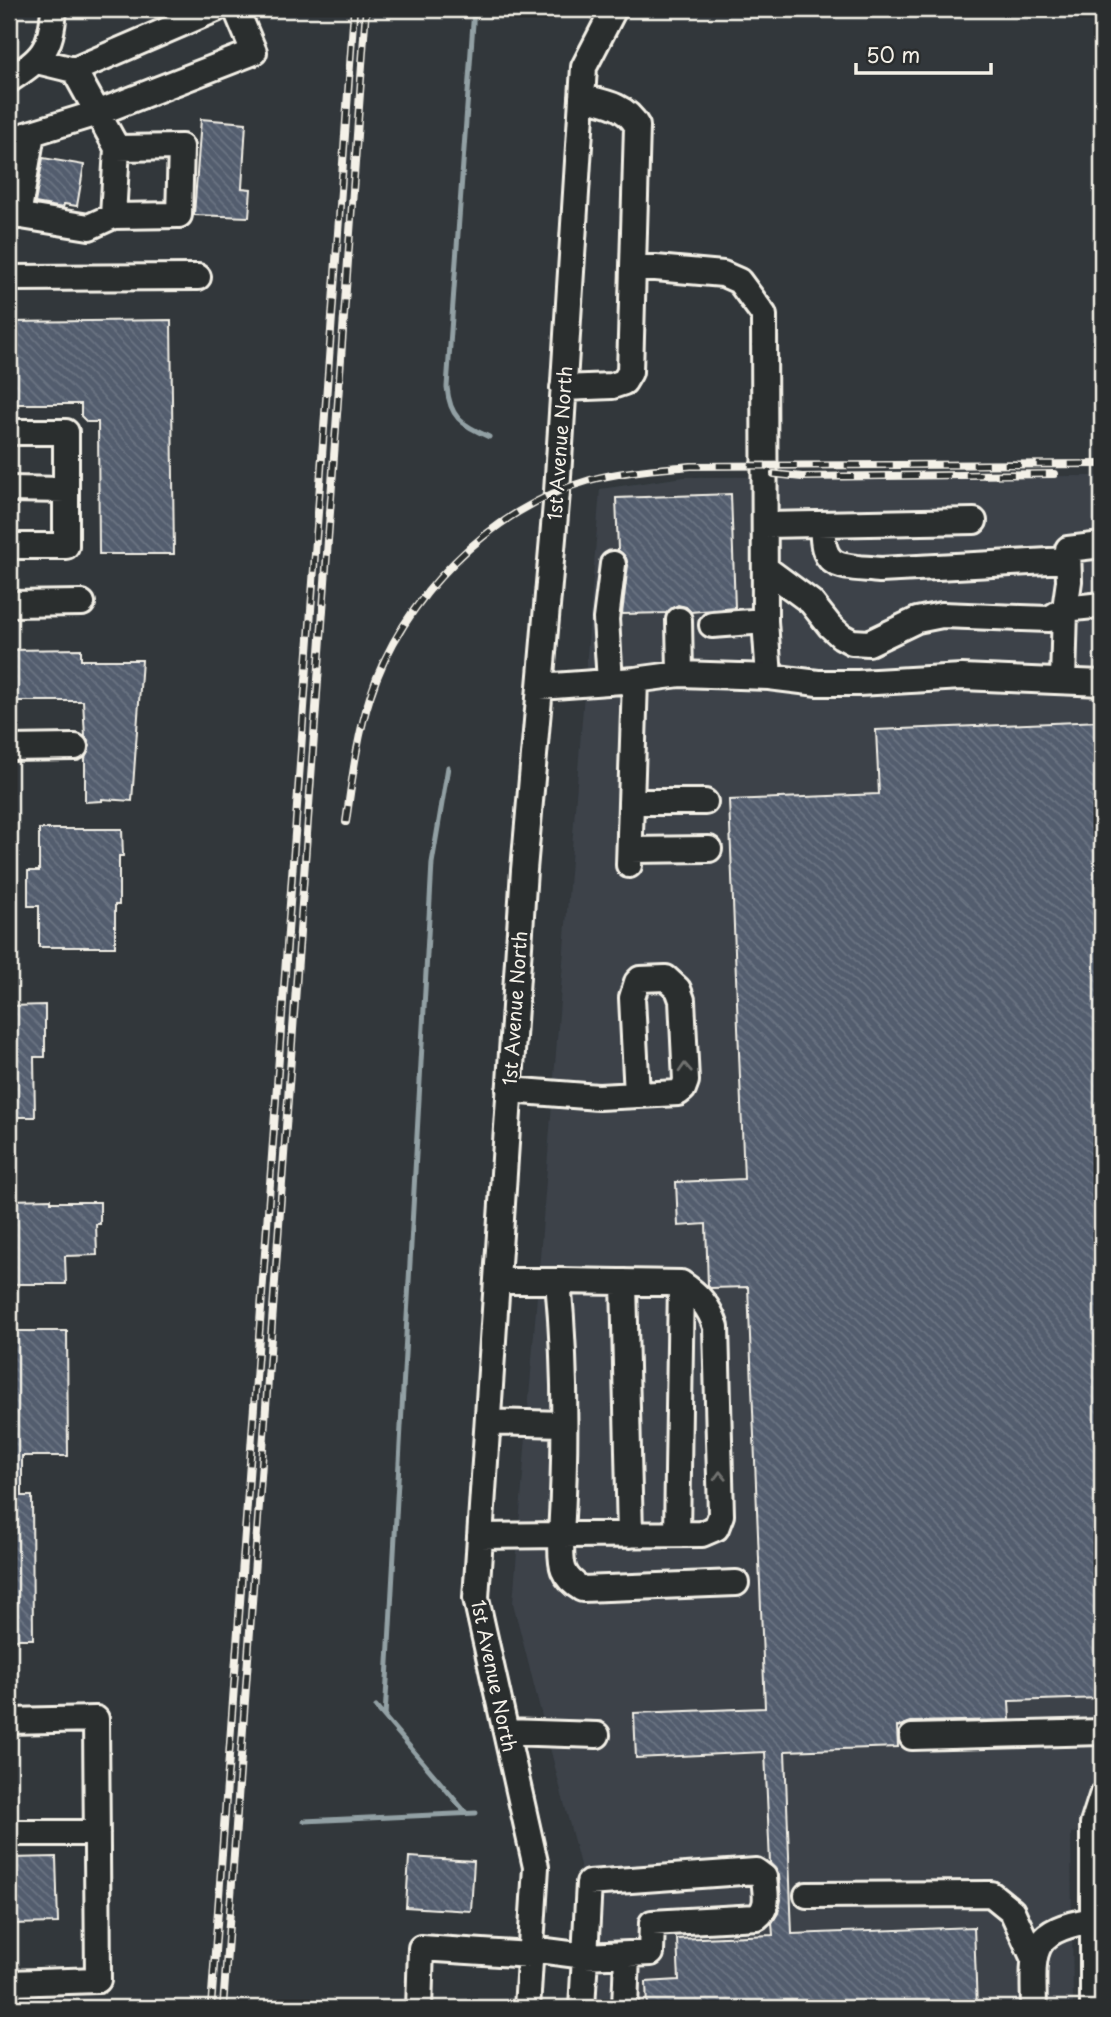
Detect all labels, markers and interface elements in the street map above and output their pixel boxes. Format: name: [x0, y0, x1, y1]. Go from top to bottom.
scale bar: [856, 32, 990, 76]
text: 50 m: [866, 38, 920, 70]
street label: 1st Avenue North: [540, 365, 578, 521]
street label: 1st Avenue North: [495, 930, 533, 1086]
one-way arrow: [678, 1063, 693, 1074]
one-way arrow: [712, 1471, 728, 1481]
street label: 1st Avenue North: [465, 1597, 525, 1754]

